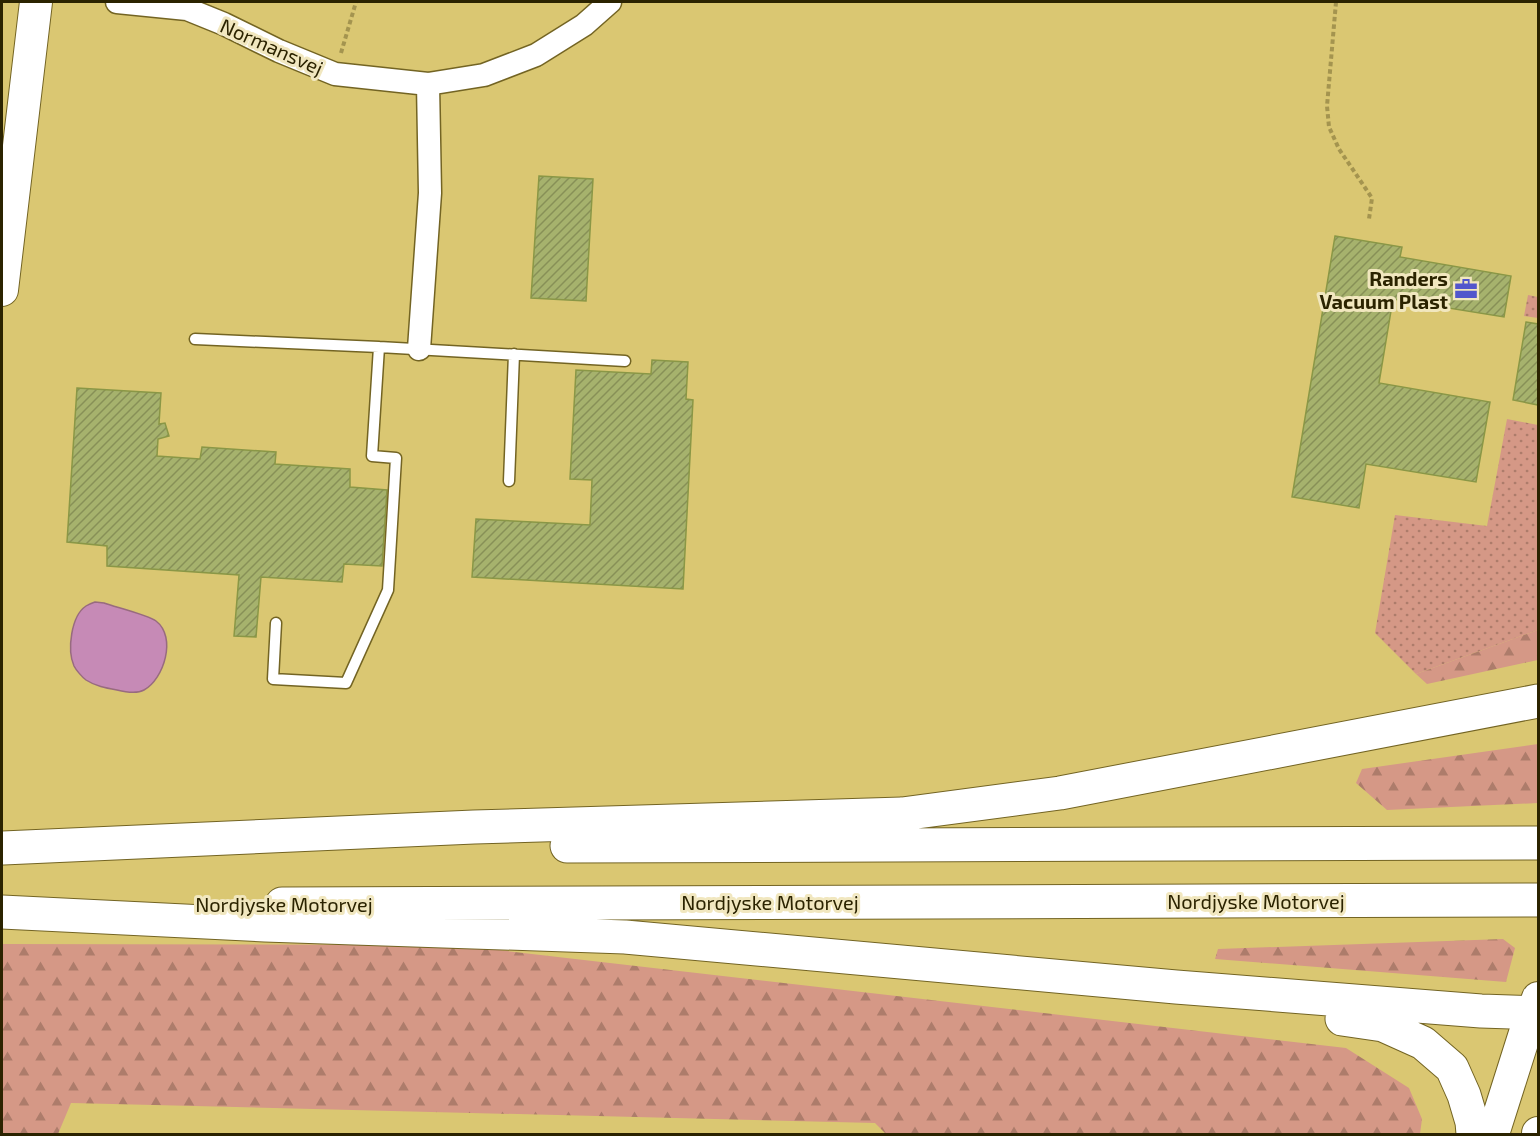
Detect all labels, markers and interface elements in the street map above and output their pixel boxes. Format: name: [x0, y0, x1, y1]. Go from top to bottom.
street label: Normansvej: [217, 13, 327, 79]
place label: Randers Vacuum Plast: [1319, 266, 1448, 313]
office icon: Randers Vacuum Plast: [1453, 276, 1479, 302]
street label: Nordjyske Motorvej: [1167, 889, 1345, 913]
street label: Nordjyske Motorvej: [681, 890, 859, 914]
street label: Nordjyske Motorvej: [195, 892, 373, 916]

